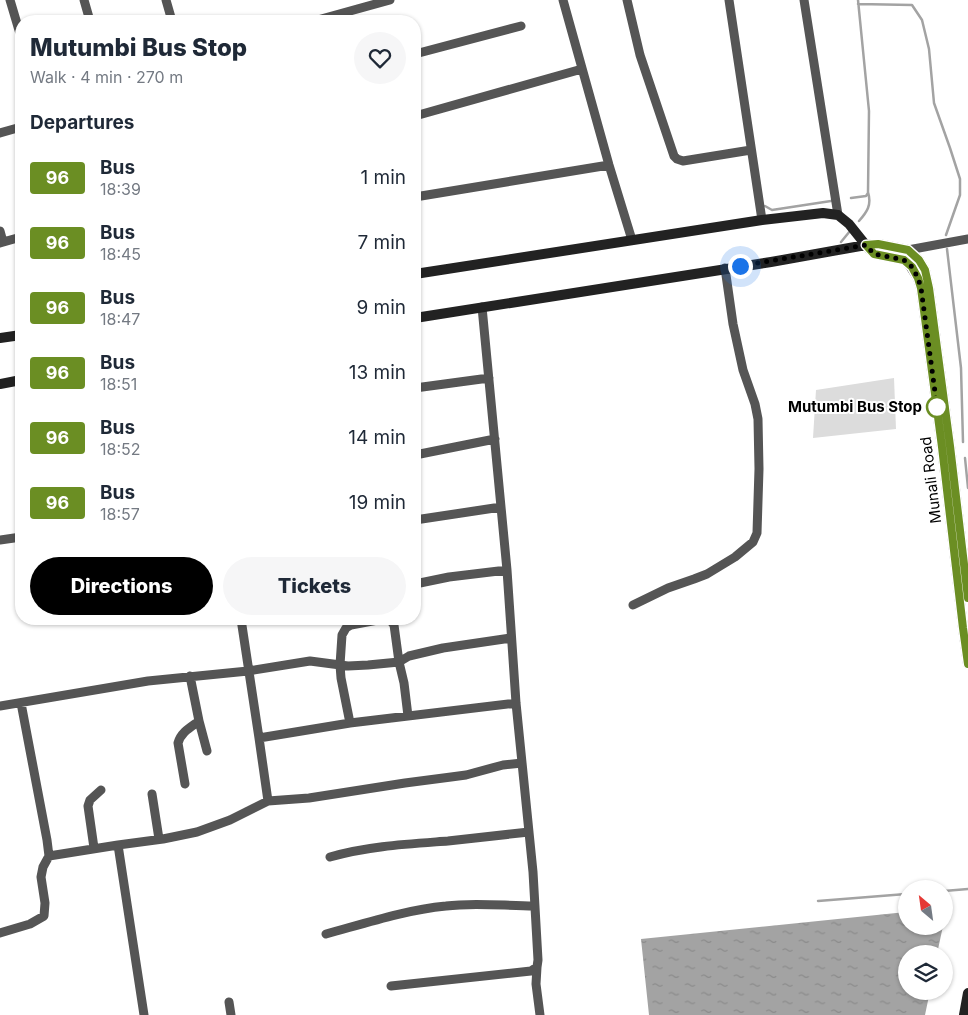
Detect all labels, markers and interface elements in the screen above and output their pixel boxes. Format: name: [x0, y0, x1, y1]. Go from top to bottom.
button: heart: [354, 32, 406, 84]
text: Mutumbi Bus Stop: [30, 33, 247, 62]
text: Walk · 4 min · 270 m: [30, 67, 183, 87]
text: Departures: [30, 111, 134, 134]
text: Bus: [100, 156, 135, 179]
text: 1 min: [360, 166, 406, 189]
text: 96: [46, 167, 69, 188]
text: 18:39: [100, 179, 141, 199]
text: Bus: [100, 221, 135, 244]
text: 7 min: [357, 231, 406, 254]
text: 96: [46, 232, 69, 253]
text: 18:45: [100, 244, 141, 264]
your location: [728, 254, 753, 279]
text: Bus: [100, 286, 135, 309]
text: 9 min: [356, 296, 406, 319]
text: 96: [46, 297, 69, 318]
text: 18:47: [100, 309, 140, 329]
text: Bus: [100, 351, 135, 374]
text: 13 min: [349, 361, 406, 384]
text: 96: [46, 362, 69, 383]
text: 18:51: [100, 374, 137, 394]
marker: Mutumbi Bus Stop: [926, 396, 948, 418]
place label: Mutumbi Bus Stop: [788, 397, 922, 416]
text: Bus: [100, 416, 135, 439]
text: 14 min: [348, 426, 406, 449]
text: 96: [46, 427, 69, 448]
street label: Munali Road: [916, 436, 945, 525]
text: 18:52: [100, 439, 141, 459]
text: Bus: [100, 481, 135, 504]
text: 19 min: [349, 491, 406, 514]
text: 96: [46, 492, 69, 513]
text: 18:57: [100, 504, 140, 524]
button: Directions: [30, 557, 213, 615]
button: Tickets: [223, 557, 406, 615]
north arrow: [898, 880, 952, 935]
map controls: [898, 880, 953, 1000]
button: layers: [898, 945, 953, 1000]

